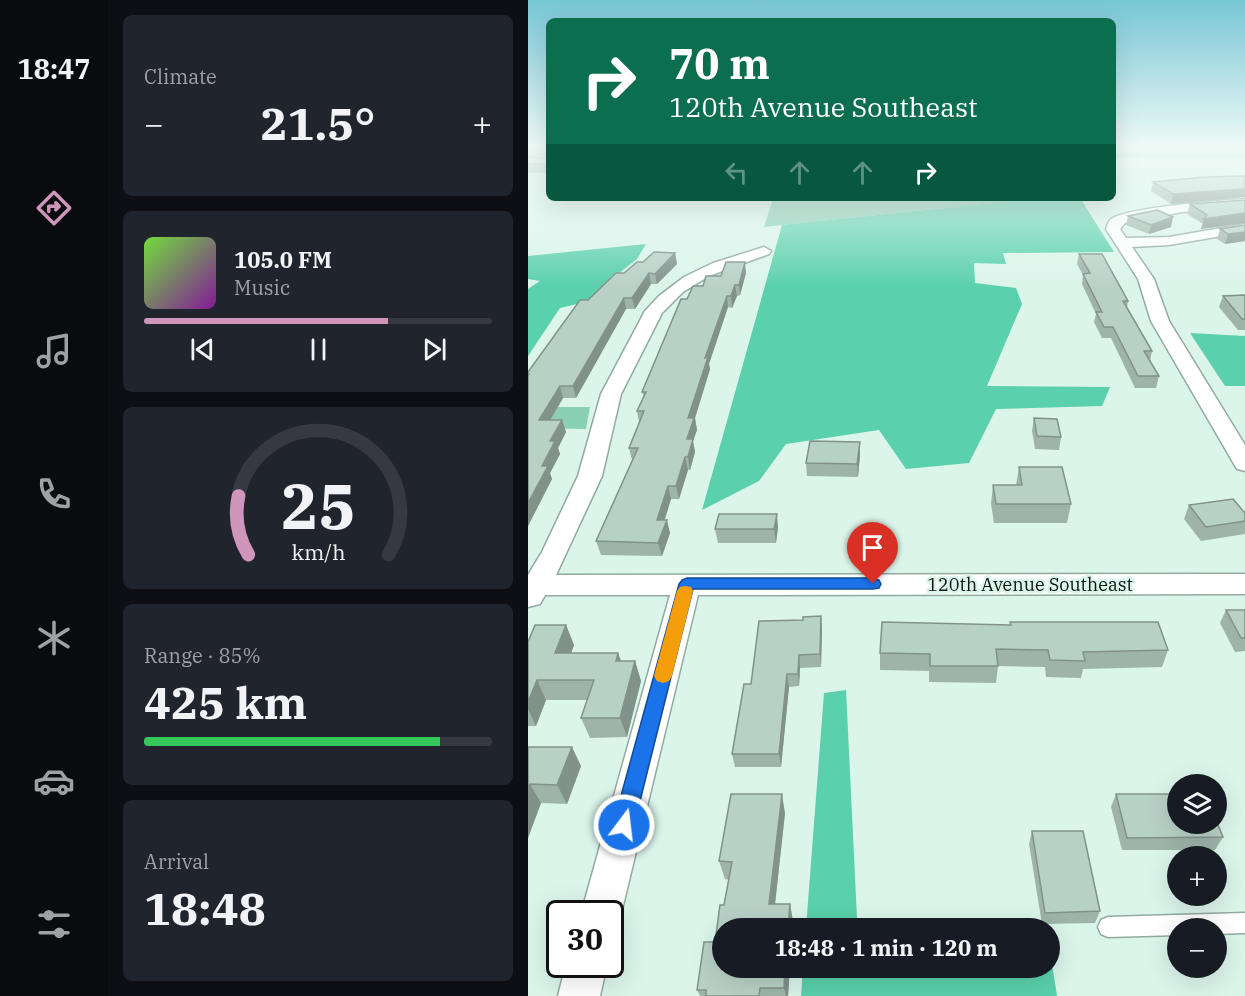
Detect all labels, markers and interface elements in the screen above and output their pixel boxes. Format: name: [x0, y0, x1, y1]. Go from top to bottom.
text: 70 m: [669, 36, 770, 91]
icon: right: [570, 42, 648, 120]
text: 18:47: [18, 51, 90, 86]
text: Climate: [144, 63, 217, 90]
text: 120th Avenue Southeast: [669, 89, 978, 124]
text: 21.5°: [261, 94, 375, 152]
text: −: [144, 102, 164, 145]
text: +: [472, 102, 492, 145]
icon: left: [720, 156, 753, 189]
icon: ahead: [783, 156, 816, 189]
icon: ahead: [846, 156, 879, 189]
icon: right: [909, 156, 942, 189]
icon: directions: [33, 187, 75, 229]
text: 105.0 FM: [234, 245, 332, 274]
text: Music: [234, 274, 290, 301]
icon: music: [33, 330, 75, 372]
icon: previous: [186, 333, 219, 366]
icon: pause: [302, 333, 335, 366]
icon: next: [418, 333, 451, 366]
text: 25: [281, 465, 355, 546]
icon: phone: [33, 473, 75, 515]
pin: [847, 522, 898, 584]
icon: arrive: [856, 531, 889, 564]
text: km/h: [291, 538, 345, 566]
street label: 120th Avenue Southeast: [927, 573, 1133, 596]
icon: climate: [33, 617, 75, 659]
text: Range · 85%: [144, 642, 261, 669]
text: 425 km: [144, 673, 307, 731]
icon: car: [33, 760, 75, 802]
map controls: [1167, 774, 1227, 978]
button: layers: [1167, 774, 1227, 834]
position arrow: [592, 793, 656, 857]
button: +: [1167, 846, 1227, 906]
text: Arrival: [144, 848, 209, 875]
text: 18:48: [144, 879, 266, 937]
speed limit sign: 30: [546, 900, 624, 978]
icon: filters: [33, 903, 75, 945]
button: −: [1167, 918, 1227, 978]
text: 18:48 · 1 min · 120 m: [774, 933, 998, 962]

